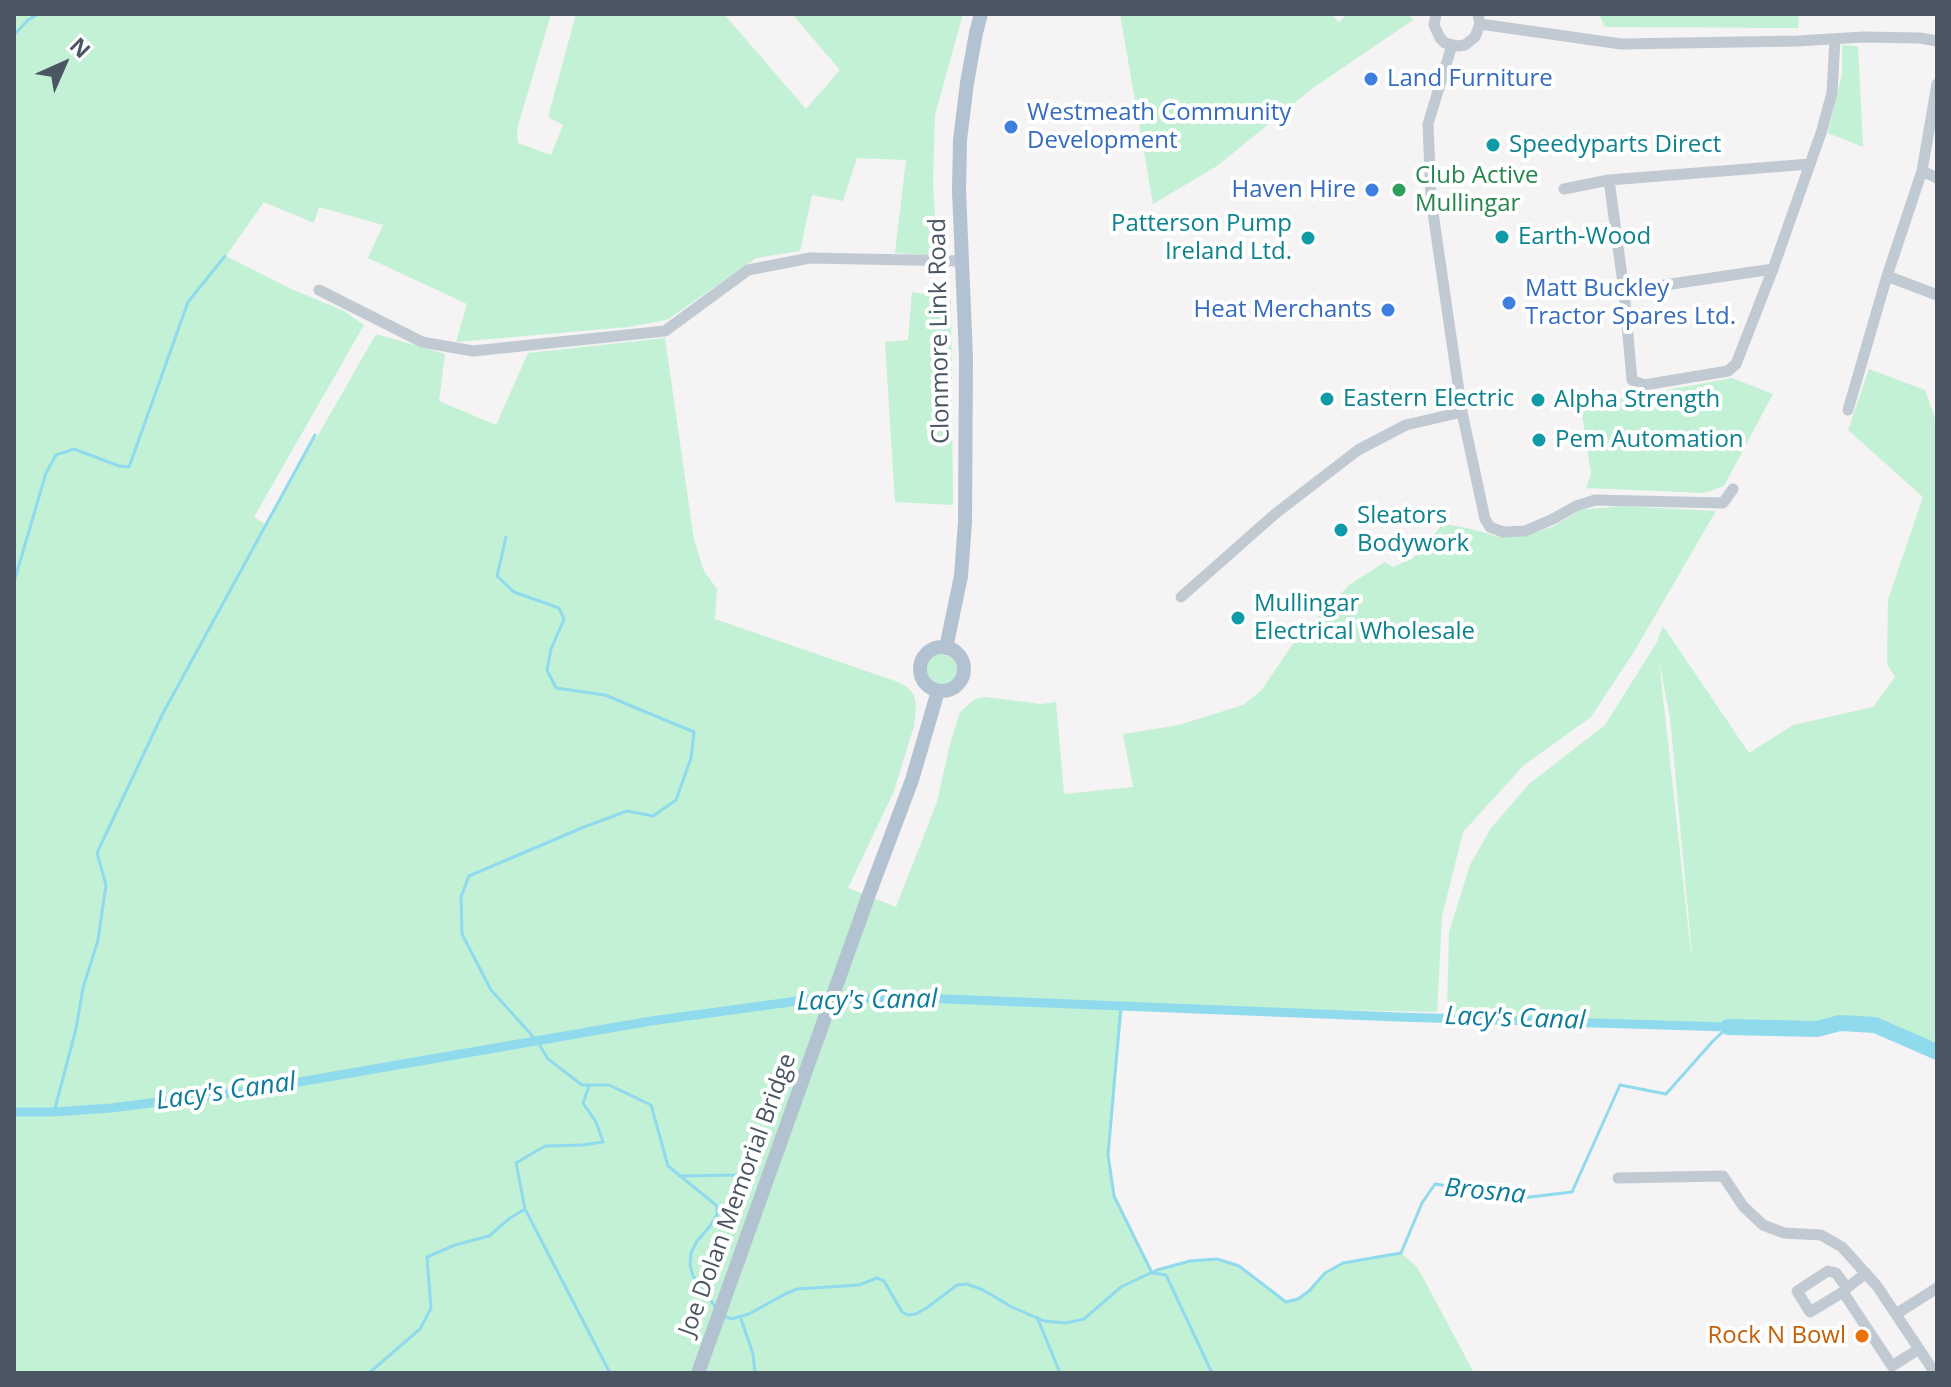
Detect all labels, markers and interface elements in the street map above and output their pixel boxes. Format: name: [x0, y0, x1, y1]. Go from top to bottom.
north arrow: [24, 24, 104, 104]
text: N: [64, 30, 98, 64]
place label: Land Furniture: [1387, 65, 1553, 93]
marker: Land Furniture: [1362, 70, 1380, 88]
place label: Westmeath Community Development: [1027, 99, 1291, 155]
marker: Westmeath Community Development: [1002, 118, 1020, 136]
place label: Speedyparts Direct: [1509, 131, 1721, 159]
marker: Speedyparts Direct: [1484, 136, 1502, 154]
place label: Club Active Mullingar: [1415, 162, 1539, 218]
place label: Haven Hire: [1232, 176, 1356, 204]
marker: Haven Hire: [1363, 181, 1381, 199]
marker: Club Active Mullingar: [1390, 181, 1408, 199]
place label: Patterson Pump Ireland Ltd.: [1111, 210, 1292, 266]
street label: Clonmore Link Road: [924, 218, 956, 444]
place label: Earth-Wood: [1518, 223, 1651, 251]
marker: Earth-Wood: [1493, 228, 1511, 246]
marker: Patterson Pump Ireland Ltd.: [1299, 229, 1317, 247]
place label: Matt Buckley Tractor Spares Ltd.: [1525, 275, 1736, 331]
marker: Matt Buckley Tractor Spares Ltd.: [1500, 294, 1518, 312]
place label: Heat Merchants: [1194, 296, 1372, 324]
marker: Heat Merchants: [1379, 301, 1397, 319]
place label: Eastern Electric: [1343, 385, 1514, 413]
place label: Alpha Strength: [1554, 386, 1720, 414]
marker: Eastern Electric: [1318, 390, 1336, 408]
marker: Alpha Strength: [1529, 391, 1547, 409]
place label: Pem Automation: [1555, 426, 1744, 454]
marker: Pem Automation: [1530, 431, 1548, 449]
place label: Sleators Bodywork: [1357, 502, 1469, 558]
marker: Sleators Bodywork: [1332, 521, 1350, 539]
place label: Mullingar Electrical Wholesale: [1254, 590, 1475, 646]
marker: Mullingar Electrical Wholesale: [1229, 609, 1247, 627]
water label: Lacy's Canal: [796, 984, 938, 1018]
water label: Lacy's Canal: [1444, 1001, 1586, 1037]
street label: Joe Dolan Memorial Bridge: [673, 1050, 803, 1340]
water label: Lacy's Canal: [154, 1067, 298, 1117]
water label: Brosna: [1443, 1173, 1527, 1211]
place label: Rock N Bowl: [1708, 1322, 1846, 1350]
marker: Rock N Bowl: [1853, 1327, 1871, 1345]

